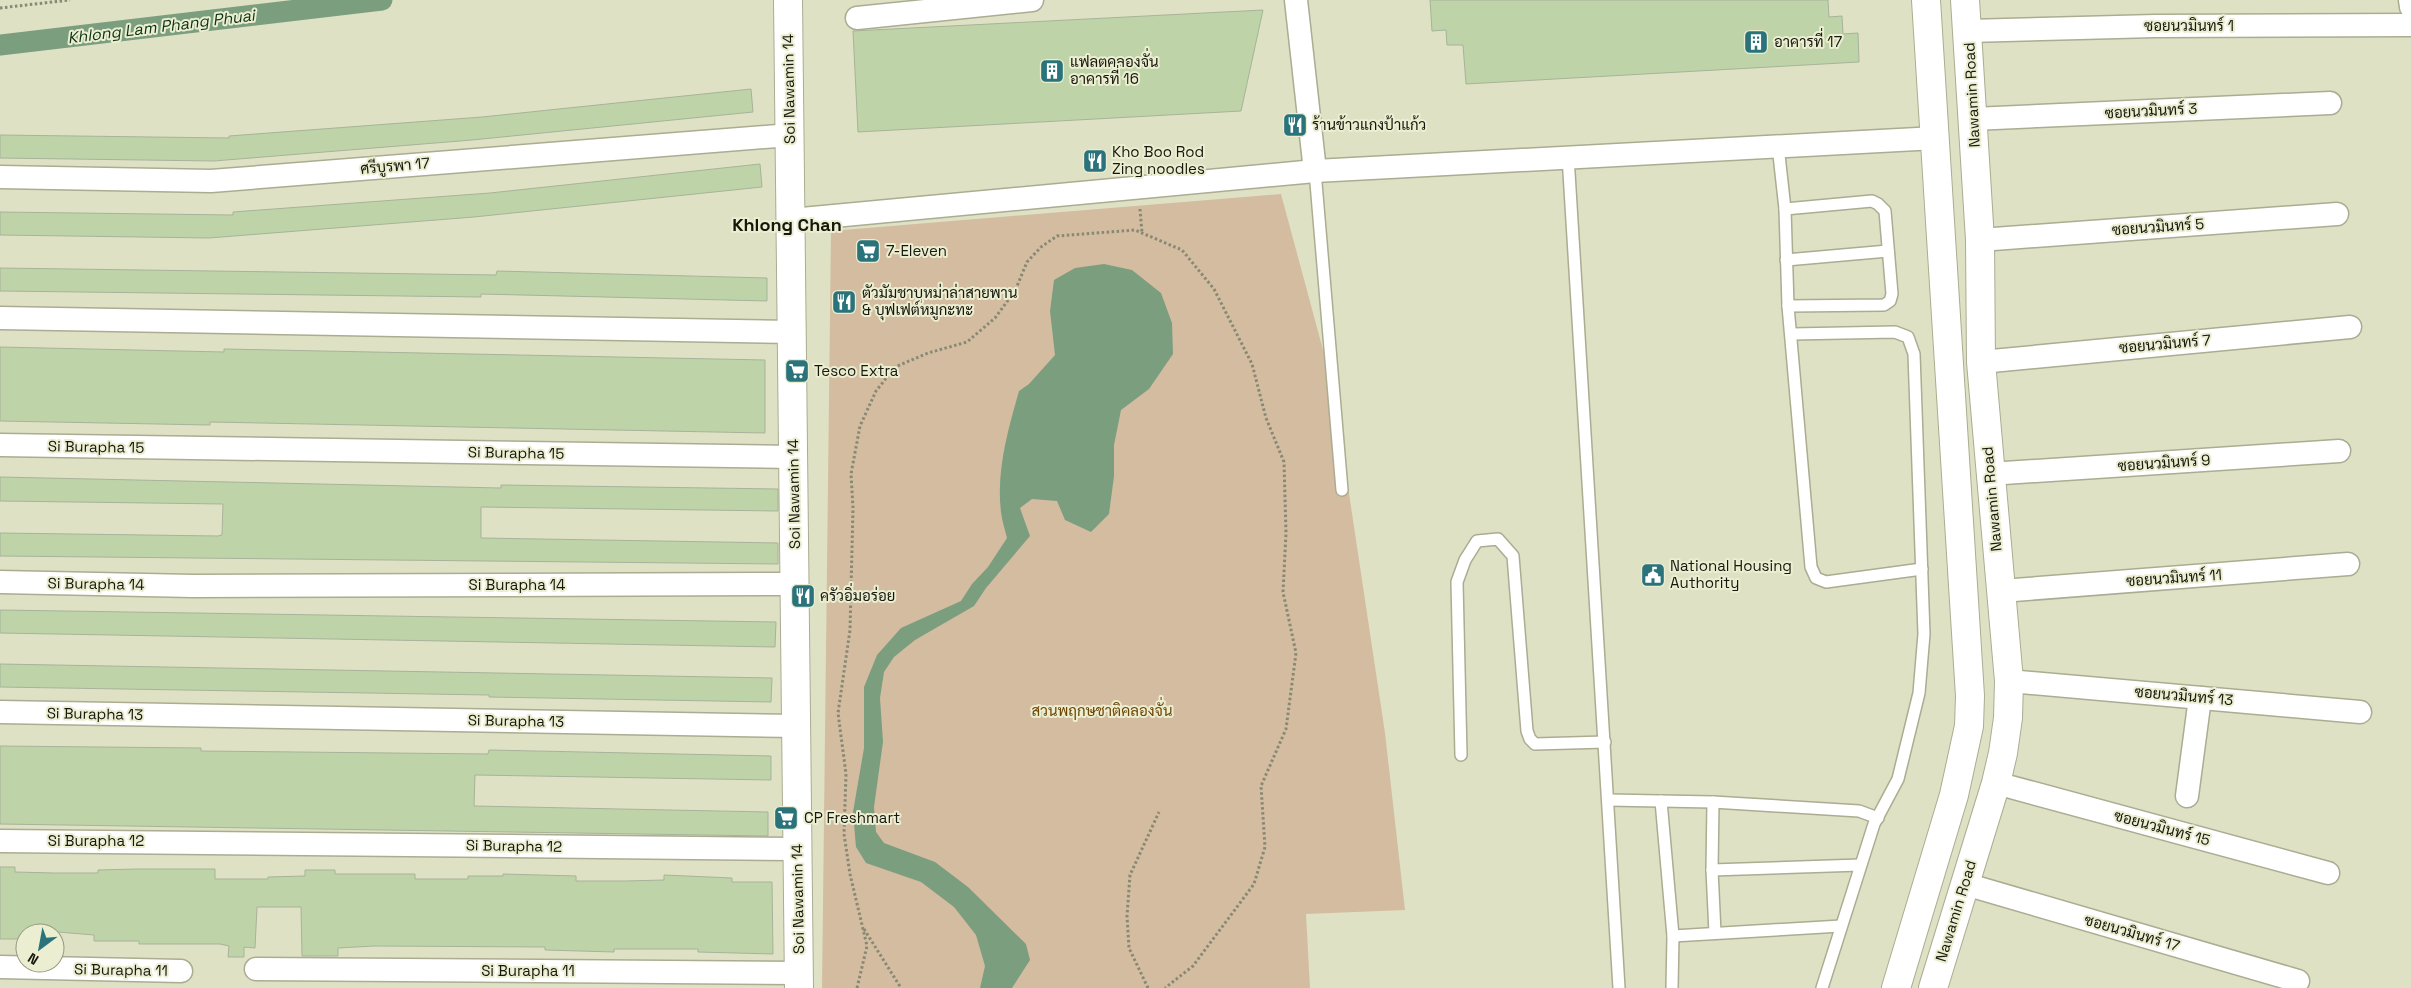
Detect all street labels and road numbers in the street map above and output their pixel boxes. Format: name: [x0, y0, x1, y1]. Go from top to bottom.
street label: ซอยนวมินทร์ 1: [2144, 16, 2234, 35]
street label: Soi Nawamin 14: [778, 34, 799, 144]
street label: Nawamin Road: [1959, 42, 1984, 148]
street label: ซอยนวมินทร์ 3: [2104, 99, 2198, 122]
street label: ศรีบูรพา 17: [359, 153, 431, 179]
street label: ซอยนวมินทร์ 5: [2111, 214, 2205, 239]
street label: ซอยนวมินทร์ 7: [2118, 330, 2212, 357]
street label: Si Burapha 15: [48, 436, 144, 457]
street label: Soi Nawamin 14: [783, 439, 804, 549]
street label: Si Burapha 15: [468, 442, 564, 463]
street label: Nawamin Road: [1977, 446, 2006, 552]
street label: ซอยนวมินทร์ 9: [2117, 450, 2211, 475]
street label: ซอยนวมินทร์ 11: [2125, 565, 2223, 590]
street label: Si Burapha 14: [47, 573, 145, 594]
street label: Si Burapha 14: [469, 575, 565, 594]
street label: ซอยนวมินทร์ 13: [2134, 682, 2234, 709]
street label: Si Burapha 13: [47, 703, 143, 724]
street label: Si Burapha 13: [468, 710, 564, 731]
street label: ซอยนวมินทร์ 15: [2112, 806, 2212, 849]
street label: Si Burapha 12: [48, 831, 144, 850]
street label: Si Burapha 12: [466, 835, 562, 856]
street label: Soi Nawamin 14: [787, 844, 808, 954]
street label: Nawamin Road: [1931, 858, 1980, 964]
street label: ซอยนวมินทร์ 17: [2082, 910, 2182, 955]
street label: Si Burapha 11: [74, 959, 168, 980]
street label: Si Burapha 11: [481, 961, 575, 980]

